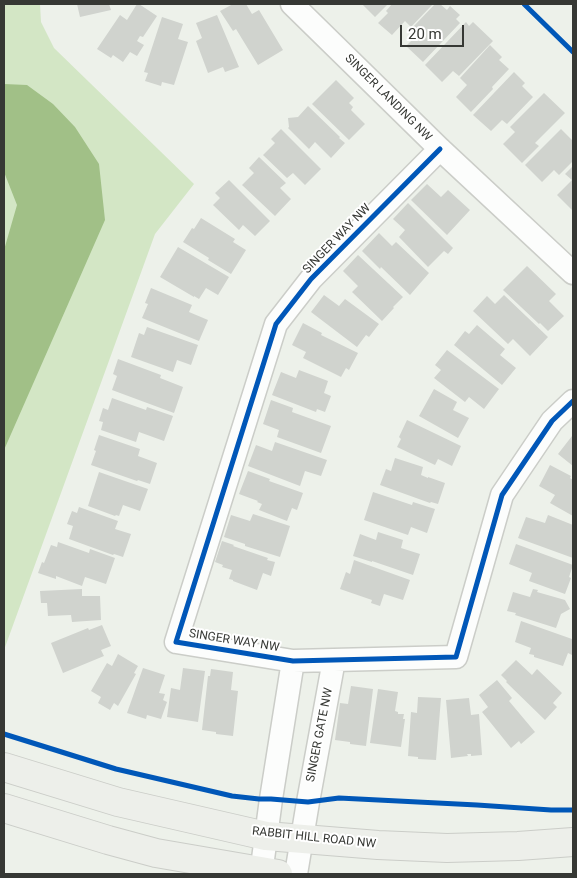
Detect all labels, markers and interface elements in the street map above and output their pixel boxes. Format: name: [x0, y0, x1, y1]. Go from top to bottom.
scale bar: [402, 15, 466, 47]
text: 20 m: [408, 25, 442, 43]
street label: SINGER LANDING NW: [341, 51, 435, 145]
street label: SINGER WAY NW: [300, 201, 374, 277]
street label: SINGER WAY NW: [188, 627, 280, 655]
street label: SINGER GATE NW: [304, 687, 336, 783]
street label: RABBIT HILL ROAD NW: [251, 824, 377, 852]

